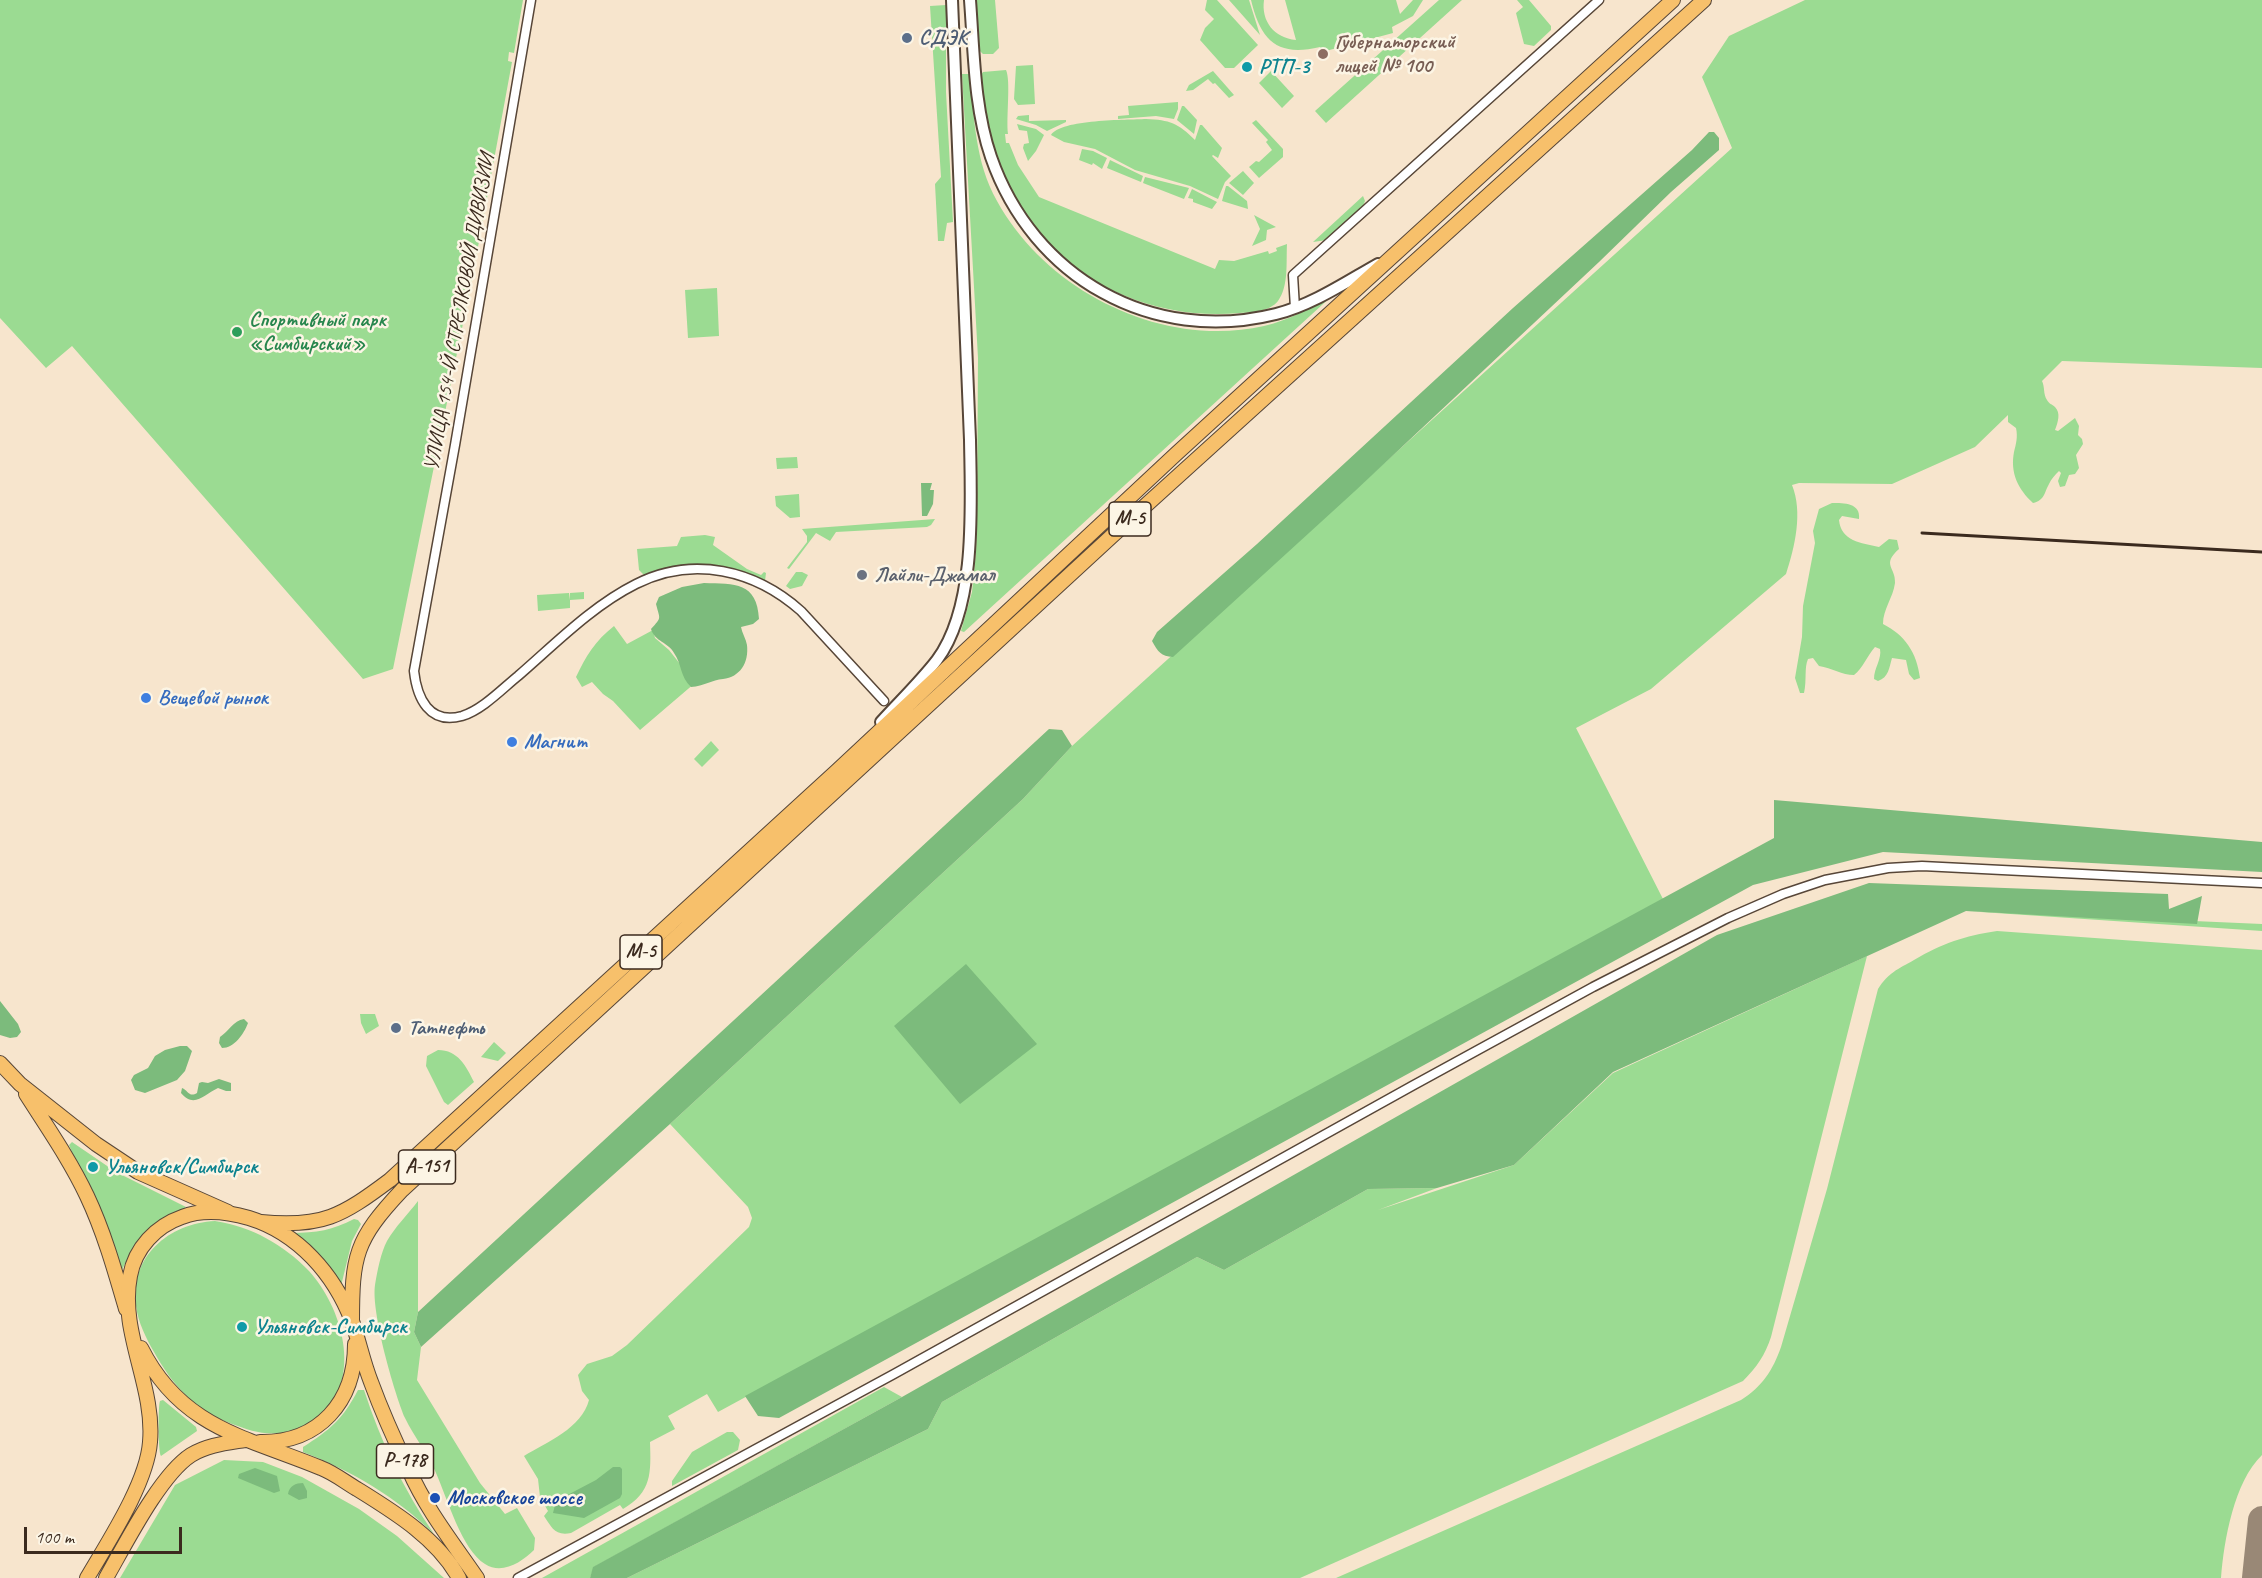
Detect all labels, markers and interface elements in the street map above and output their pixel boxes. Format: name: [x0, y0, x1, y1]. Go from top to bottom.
place label: СДЭК: [919, 25, 967, 51]
place label: Губернаторский лицей № 100: [1335, 29, 1455, 79]
marker: СДЭК: [900, 31, 914, 45]
marker: Губернаторский лицей № 100: [1316, 47, 1330, 61]
place label: РТП-3: [1259, 54, 1309, 80]
marker: РТП-3: [1240, 60, 1254, 74]
street label: УЛИЦА 154-Й СТРЕЛКОВОЙ ДИВИЗИИ: [420, 152, 500, 472]
place label: Спортивный парк «Симбирский»: [249, 307, 386, 357]
marker: Спортивный парк «Симбирский»: [230, 325, 244, 339]
road number: М-5: [1109, 502, 1151, 536]
place label: Лайли-Джамал: [874, 562, 995, 588]
marker: Лайли-Джамал: [855, 568, 869, 582]
place label: Вещевой рынок: [158, 685, 268, 711]
marker: Вещевой рынок: [139, 691, 153, 705]
place label: Магнит: [524, 729, 587, 755]
marker: Магнит: [505, 735, 519, 749]
road number: М-5: [620, 935, 662, 969]
place label: Татнефть: [408, 1015, 484, 1041]
marker: Татнефть: [389, 1021, 403, 1035]
road number: А-151: [398, 1150, 456, 1184]
place label: Ульяновск/Симбирск: [105, 1154, 258, 1180]
marker: Ульяновск/Симбирск: [86, 1160, 100, 1174]
place label: Ульяновск-Симбирск: [254, 1314, 407, 1340]
marker: Ульяновск-Симбирск: [235, 1320, 249, 1334]
road number: Р-178: [376, 1444, 434, 1478]
place label: Московское шоссе: [447, 1485, 582, 1511]
marker: Московское шоссе: [428, 1491, 442, 1505]
scale bar: [27, 1515, 184, 1553]
text: 100 m: [35, 1526, 74, 1548]

